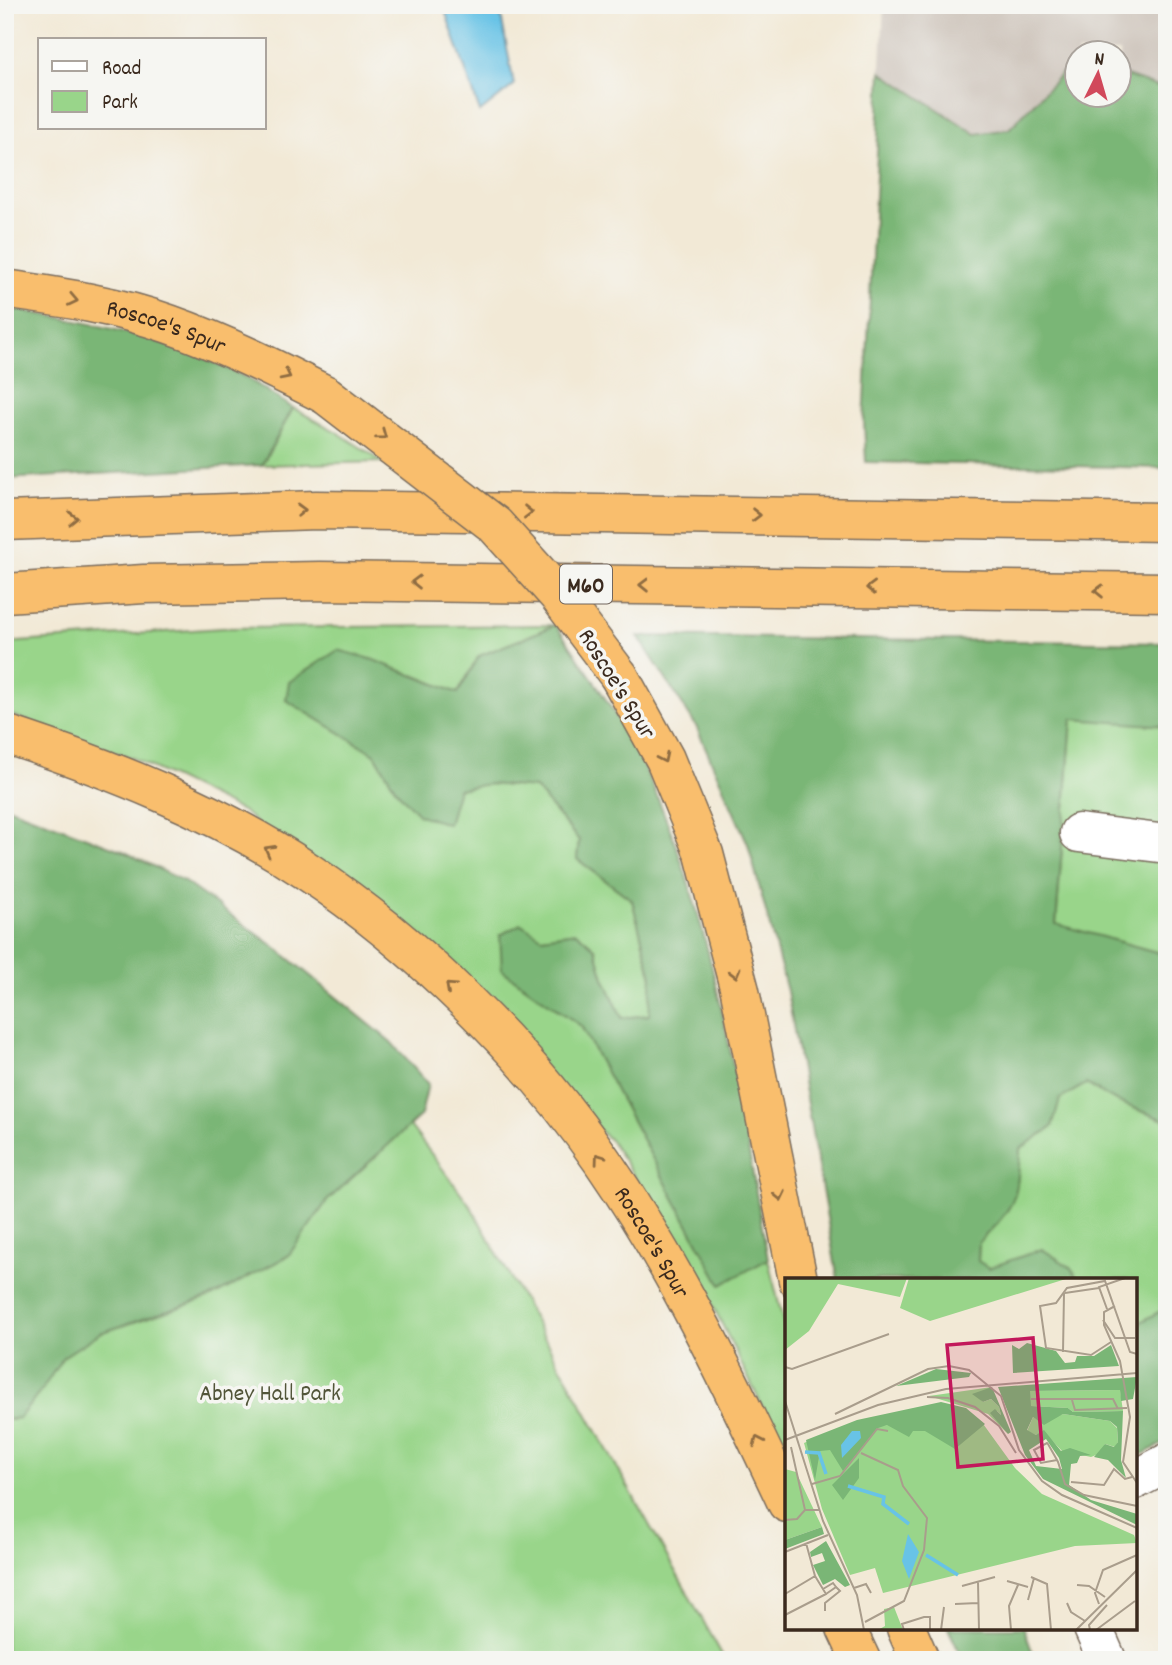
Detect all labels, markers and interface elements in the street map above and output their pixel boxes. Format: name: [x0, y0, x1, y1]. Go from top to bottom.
legend: [38, 38, 266, 130]
north arrow: [1064, 38, 1134, 108]
text: N: [1093, 47, 1105, 74]
text: Road: [102, 55, 141, 85]
text: Park: [102, 89, 138, 119]
one-way arrow: [67, 292, 79, 306]
street label: Roscoe's Spur: [103, 293, 231, 365]
one-way arrow: [279, 366, 292, 380]
one-way arrow: [374, 427, 386, 440]
one-way arrow: [296, 503, 307, 518]
one-way arrow: [523, 505, 534, 520]
one-way arrow: [750, 508, 761, 523]
one-way arrow: [69, 510, 79, 526]
road number: M60: [560, 564, 612, 604]
one-way arrow: [410, 574, 421, 590]
one-way arrow: [638, 577, 648, 593]
one-way arrow: [865, 580, 876, 596]
one-way arrow: [1093, 583, 1103, 599]
street label: Roscoe's Spur: [568, 623, 663, 747]
one-way arrow: [655, 751, 669, 763]
one-way arrow: [264, 845, 276, 858]
one-way arrow: [727, 967, 741, 979]
one-way arrow: [445, 983, 458, 995]
one-way arrow: [595, 1153, 608, 1166]
street label: Roscoe's Spur: [604, 1181, 697, 1305]
one-way arrow: [772, 1190, 787, 1202]
inset map: [785, 1278, 1137, 1630]
park label: Abney Hall Park: [199, 1378, 341, 1412]
one-way arrow: [752, 1436, 766, 1449]

